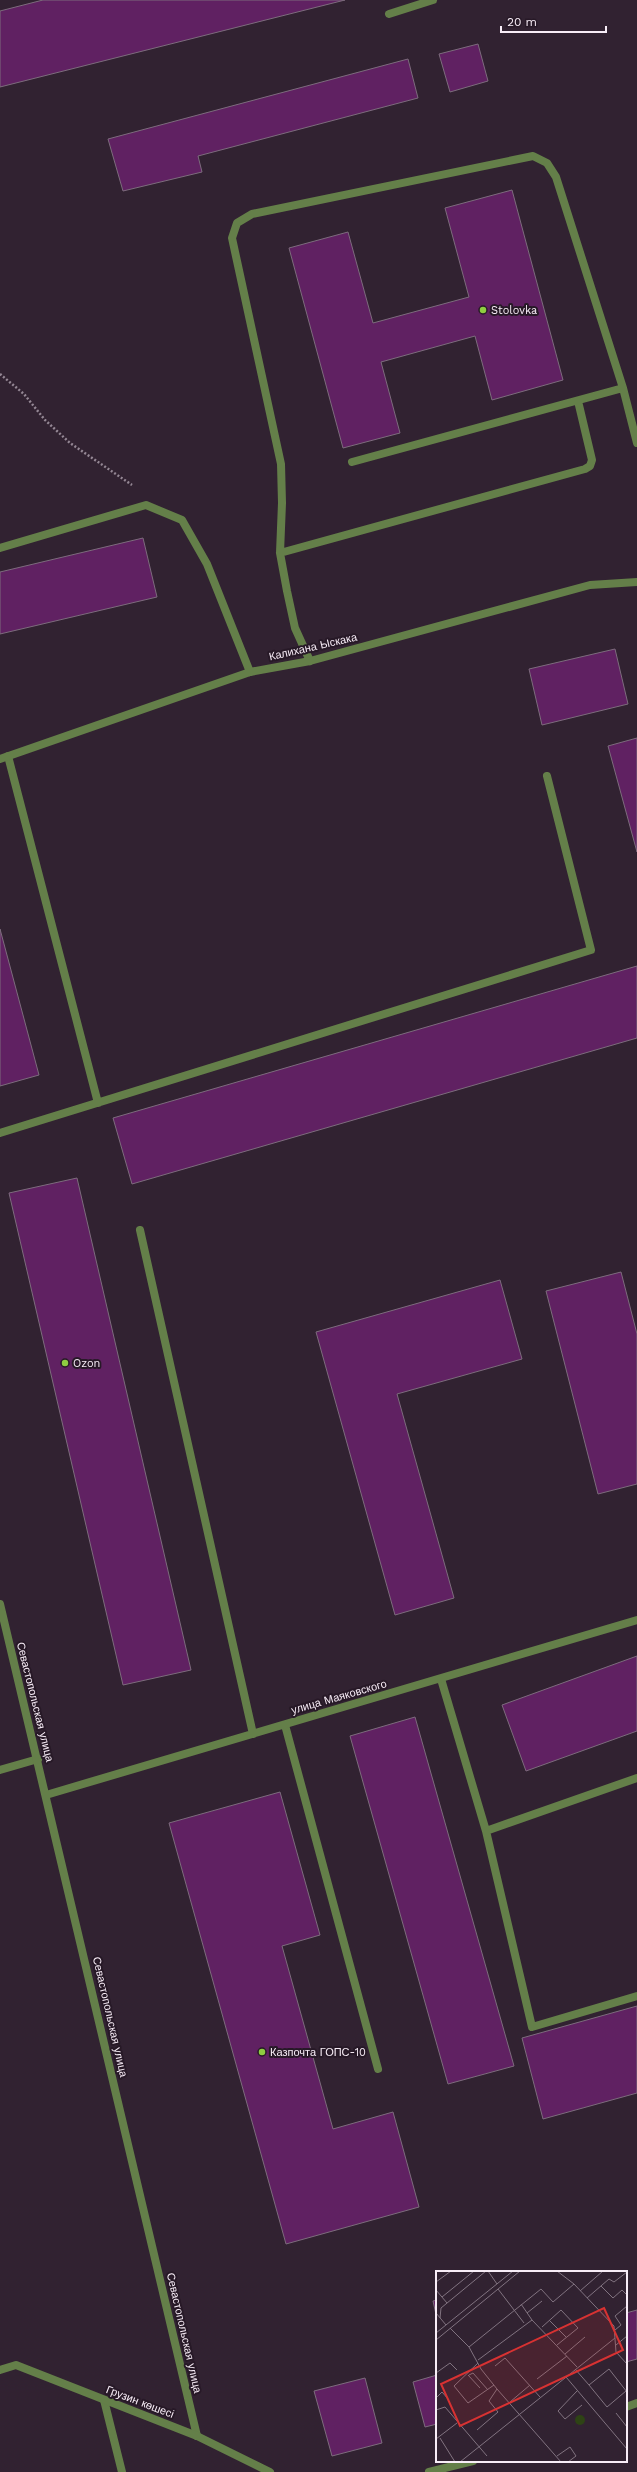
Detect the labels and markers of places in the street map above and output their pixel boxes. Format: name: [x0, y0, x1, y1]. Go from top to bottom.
place label: Stolovka: [491, 304, 537, 317]
marker: Stolovka: [478, 305, 488, 315]
place label: Ozon: [73, 1357, 100, 1370]
marker: Ozon: [60, 1358, 70, 1368]
place label: Казпочта ГОПС-10: [270, 2046, 366, 2059]
marker: Казпочта ГОПС-10: [257, 2047, 267, 2057]

